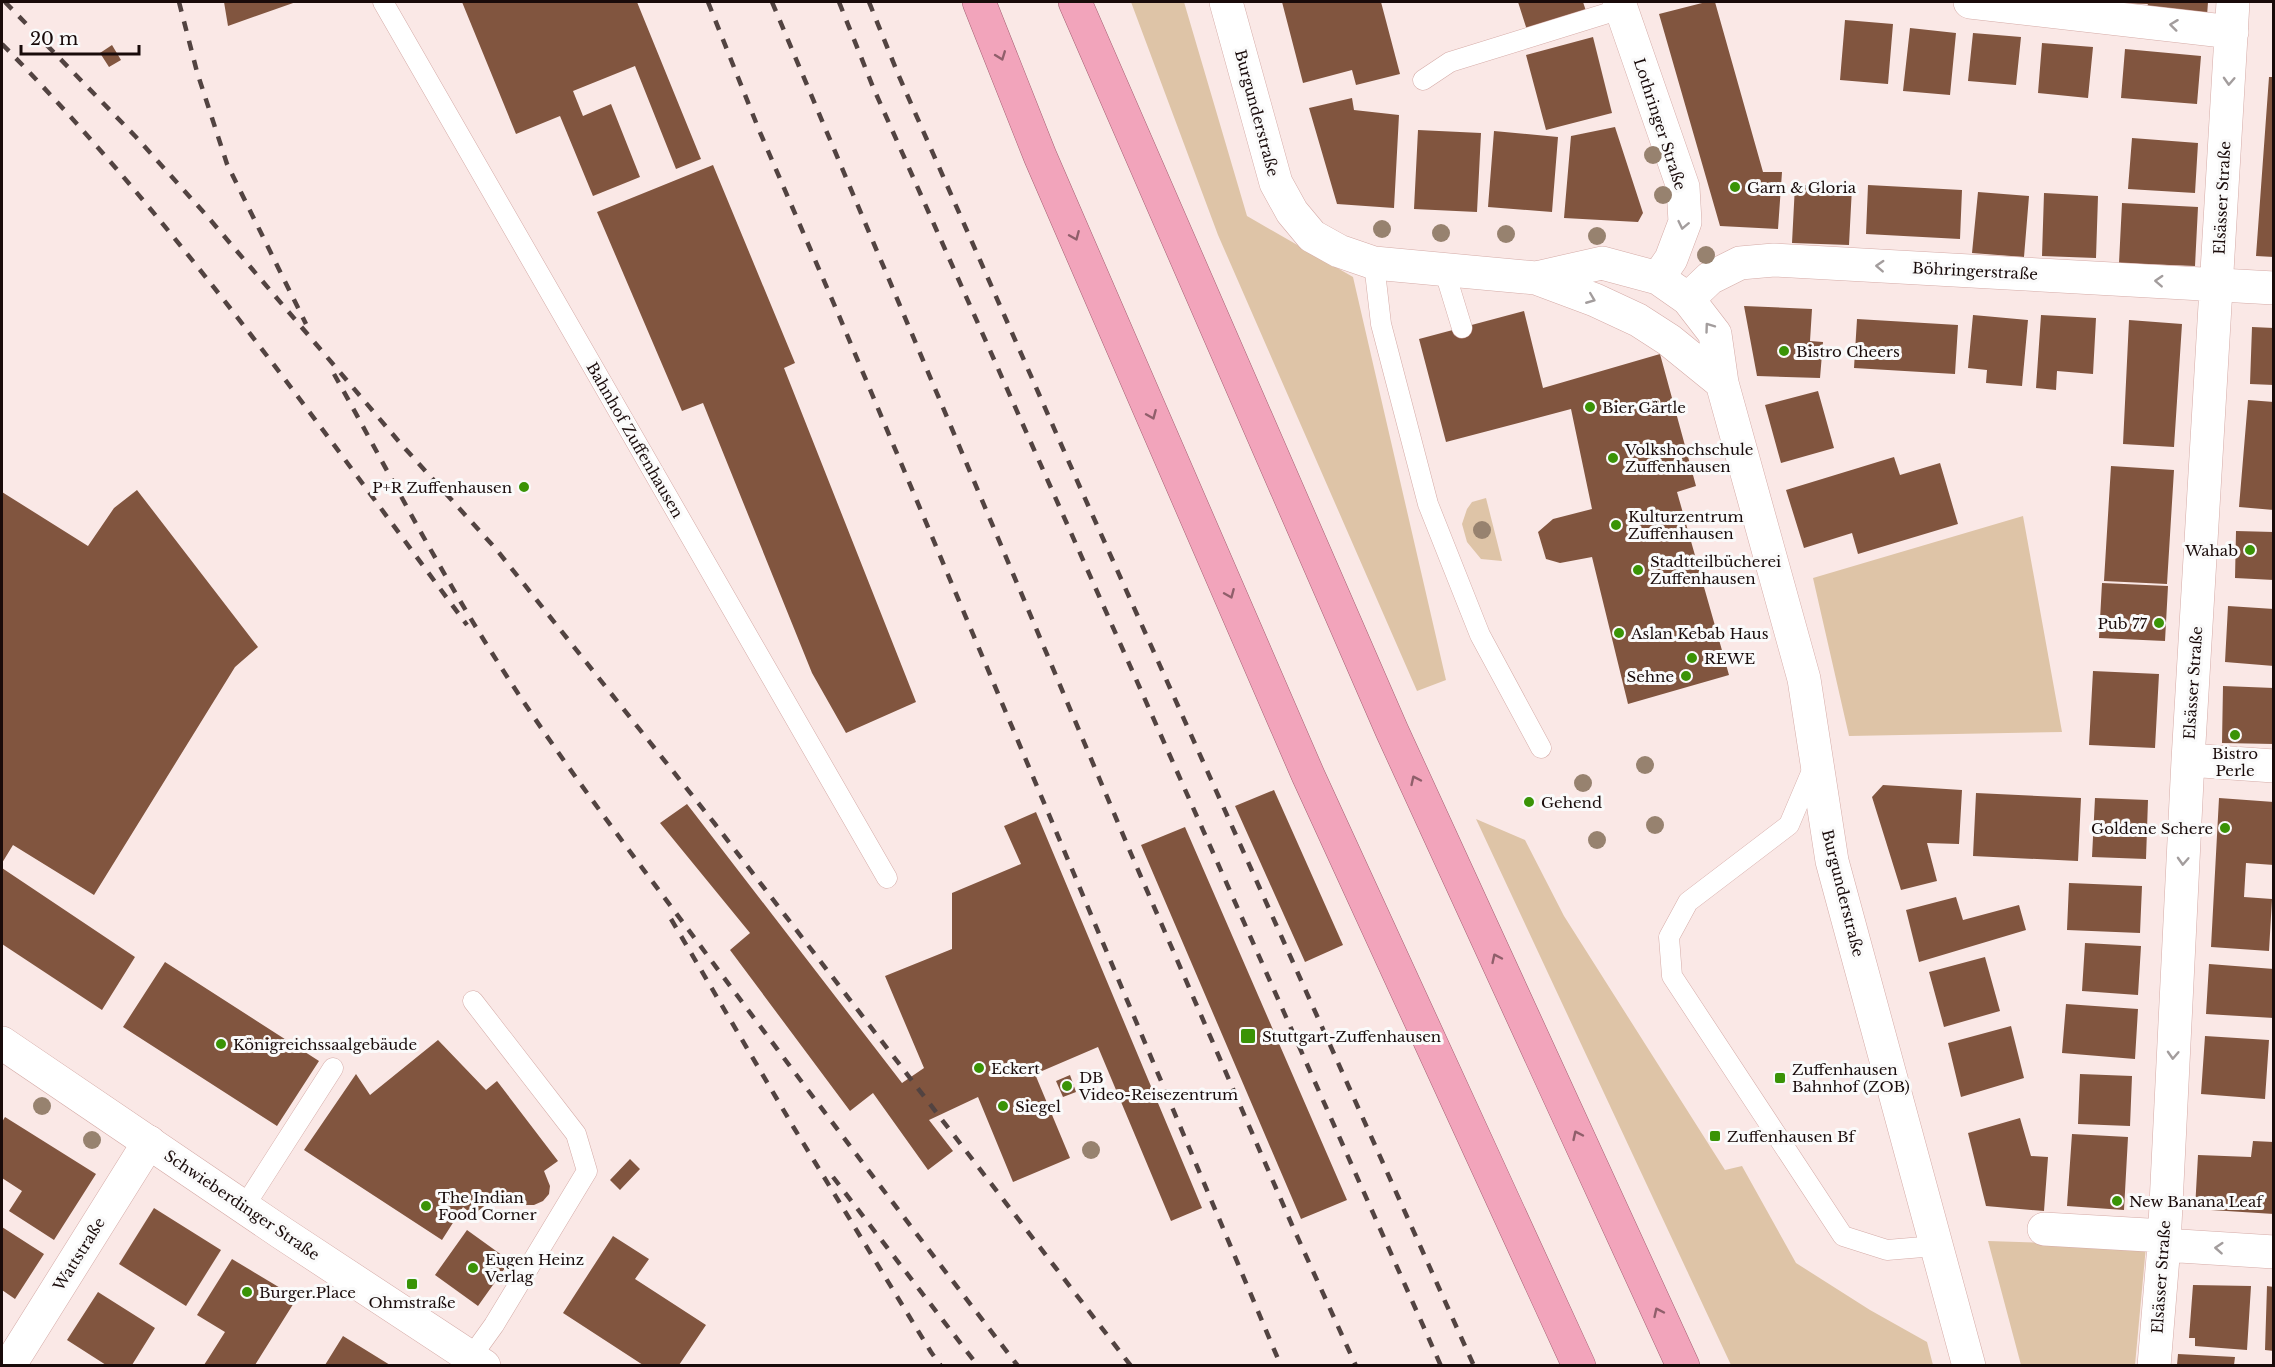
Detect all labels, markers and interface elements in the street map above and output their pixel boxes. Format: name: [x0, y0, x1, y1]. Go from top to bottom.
scale bar: [21, 18, 140, 56]
one-way arrow: [2169, 19, 2178, 32]
text: 20 m: [30, 28, 78, 50]
street label: Burgunderstraße: [1231, 47, 1283, 179]
one-way arrow: [994, 50, 1006, 61]
street label: Lothringer Straße: [1630, 56, 1690, 192]
one-way arrow: [2223, 76, 2236, 85]
street label: Elsässer Straße: [2210, 141, 2234, 255]
place label: Garn & Gloria: [1747, 178, 1857, 197]
marker: Garn & Gloria: [1728, 180, 1742, 194]
one-way arrow: [1677, 220, 1690, 230]
one-way arrow: [1068, 230, 1080, 241]
street label: Böhringerstraße: [1912, 258, 2038, 284]
one-way arrow: [1876, 259, 1885, 272]
one-way arrow: [2154, 275, 2163, 288]
one-way arrow: [1585, 292, 1596, 304]
one-way arrow: [1705, 323, 1716, 334]
place label: Bistro Cheers: [1796, 342, 1900, 361]
marker: Bistro Cheers: [1777, 344, 1791, 358]
street label: Bahnhof Zuffenhausen: [583, 359, 687, 521]
place label: Bier Gärtle: [1602, 398, 1686, 417]
marker: Bier Gärtle: [1583, 400, 1597, 414]
one-way arrow: [1145, 409, 1157, 420]
place label: Volkshochschule Zuffenhausen: [1624, 440, 1753, 476]
marker: Volkshochschule Zuffenhausen: [1606, 451, 1620, 465]
place label: P+R Zuffenhausen: [372, 478, 512, 497]
marker: P+R Zuffenhausen: [517, 480, 531, 494]
place label: Kulturzentrum Zuffenhausen: [1628, 507, 1744, 543]
marker: Kulturzentrum Zuffenhausen: [1609, 518, 1623, 532]
place label: Wahab: [2184, 541, 2238, 560]
marker: Wahab: [2243, 543, 2257, 557]
place label: Stadtteilbücherei Zuffenhausen: [1650, 552, 1781, 588]
marker: Stadtteilbücherei Zuffenhausen: [1631, 563, 1645, 577]
one-way arrow: [1223, 588, 1235, 599]
place label: Pub 77: [2097, 614, 2147, 633]
marker: Pub 77: [2152, 616, 2166, 630]
place label: Aslan Kebab Haus: [1630, 624, 1769, 643]
marker: Aslan Kebab Haus: [1612, 626, 1626, 640]
street label: Elsässer Straße: [2180, 626, 2206, 740]
place label: REWE: [1704, 649, 1755, 668]
marker: REWE: [1685, 651, 1699, 665]
place label: Sehne: [1626, 667, 1674, 686]
marker: Sehne: [1679, 669, 1693, 683]
marker: Bistro Perle: [2228, 728, 2242, 742]
place label: Bistro Perle: [2212, 744, 2258, 780]
one-way arrow: [1410, 776, 1422, 787]
place label: Gehend: [1541, 793, 1602, 812]
marker: Gehend: [1522, 795, 1536, 809]
place label: Goldene Schere: [2091, 819, 2213, 838]
marker: Goldene Schere: [2218, 821, 2232, 835]
street label: Burgunderstraße: [1818, 827, 1868, 959]
one-way arrow: [2177, 856, 2190, 865]
one-way arrow: [1491, 953, 1503, 964]
marker: Stuttgart-Zuffenhausen: [1239, 1027, 1257, 1045]
place label: Stuttgart-Zuffenhausen: [1262, 1027, 1441, 1046]
place label: Königreichssaalgebäude: [233, 1035, 417, 1054]
marker: Königreichssaalgebäude: [214, 1037, 228, 1051]
one-way arrow: [2167, 1051, 2180, 1060]
place label: Eckert: [991, 1059, 1040, 1078]
place label: Zuffenhausen Bahnhof (ZOB): [1792, 1060, 1910, 1096]
marker: Eckert: [972, 1061, 986, 1075]
place label: DB Video-Reisezentrum: [1078, 1068, 1238, 1104]
marker: Zuffenhausen Bahnhof (ZOB): [1773, 1071, 1787, 1085]
marker: DB Video-Reisezentrum: [1060, 1079, 1074, 1093]
place label: Siegel: [1015, 1097, 1061, 1116]
marker: Siegel: [996, 1099, 1010, 1113]
place label: Zuffenhausen Bf: [1727, 1127, 1856, 1146]
marker: Zuffenhausen Bf: [1708, 1129, 1722, 1143]
one-way arrow: [1573, 1130, 1585, 1141]
street label: Schwieberdinger Straße: [161, 1146, 323, 1264]
place label: The Indian Food Corner: [438, 1188, 537, 1224]
place label: New Banana Leaf: [2129, 1192, 2264, 1211]
marker: New Banana Leaf: [2110, 1194, 2124, 1208]
marker: The Indian Food Corner: [419, 1199, 433, 1213]
street label: Wattstraße: [48, 1214, 109, 1295]
street label: Elsässer Straße: [2148, 1220, 2174, 1334]
one-way arrow: [2214, 1242, 2223, 1255]
place label: Eugen Heinz Verlag: [484, 1250, 584, 1286]
marker: Eugen Heinz Verlag: [466, 1261, 480, 1275]
marker: Ohmstraße: [405, 1277, 419, 1291]
place label: Burger.Place: [259, 1283, 356, 1302]
marker: Burger.Place: [240, 1285, 254, 1299]
place label: Ohmstraße: [368, 1293, 456, 1312]
one-way arrow: [1654, 1308, 1666, 1319]

